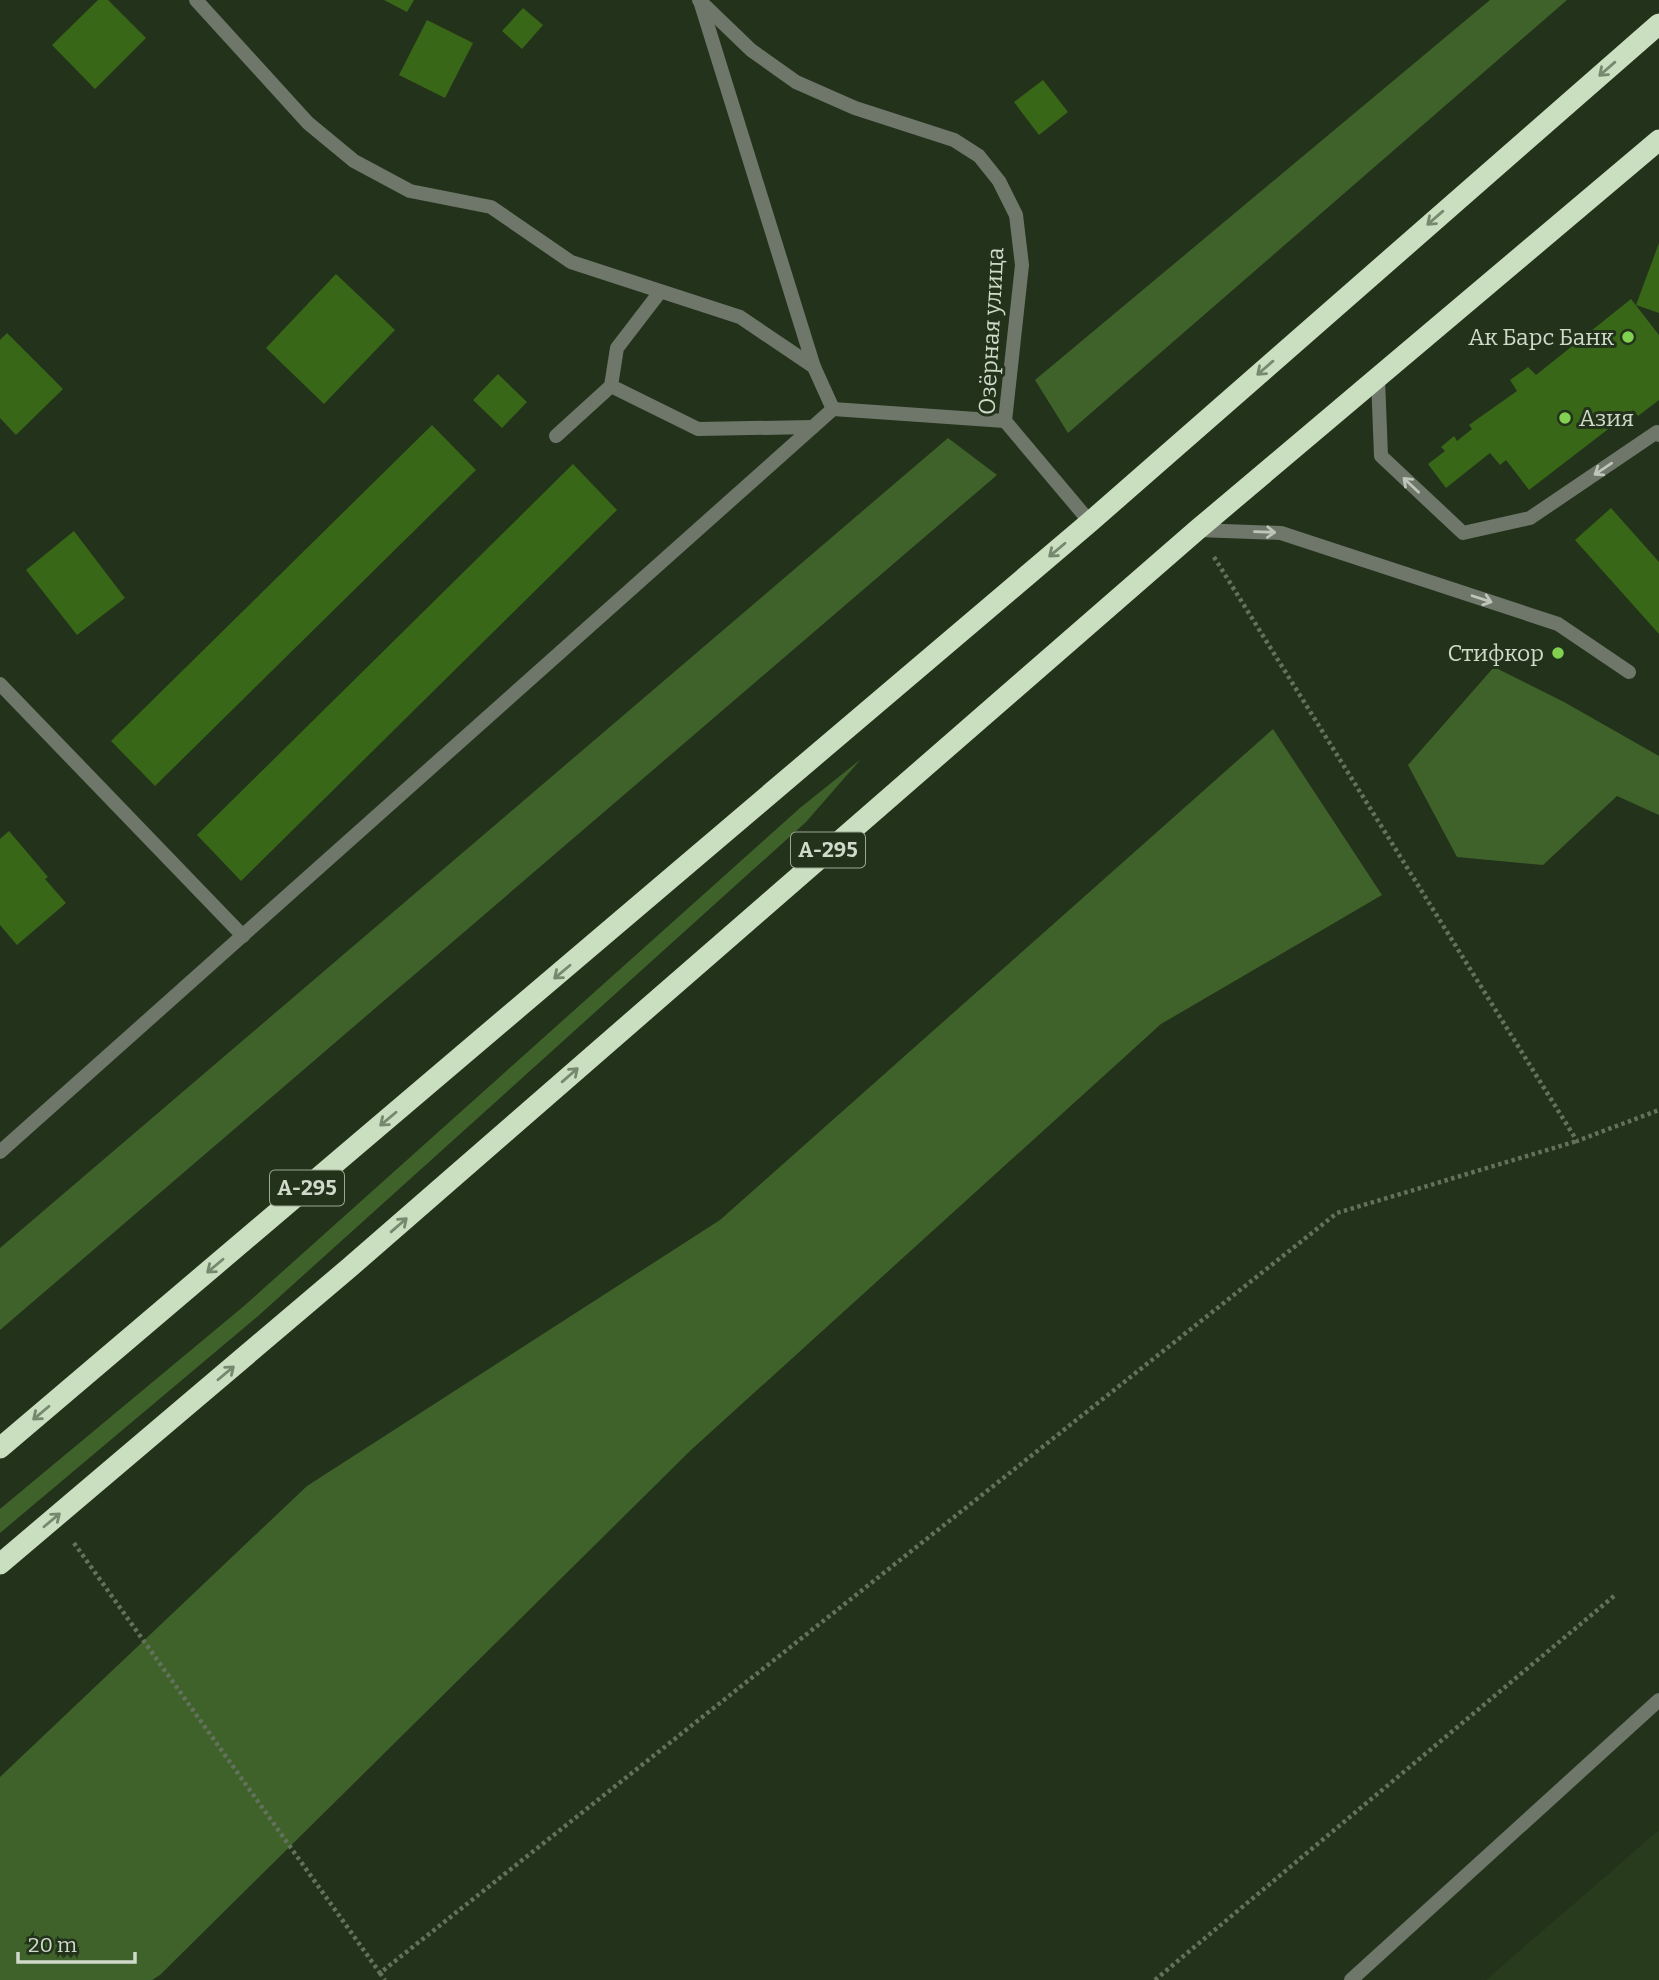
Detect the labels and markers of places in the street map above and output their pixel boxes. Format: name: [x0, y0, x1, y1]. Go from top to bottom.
place label: Ак Барс Банк: [1468, 323, 1614, 351]
marker: Ак Барс Банк: [1620, 329, 1636, 345]
place label: Азия: [1579, 404, 1634, 432]
marker: Азия: [1557, 410, 1573, 426]
place label: Стифкор: [1447, 639, 1544, 667]
marker: Стифкор: [1550, 645, 1566, 661]

